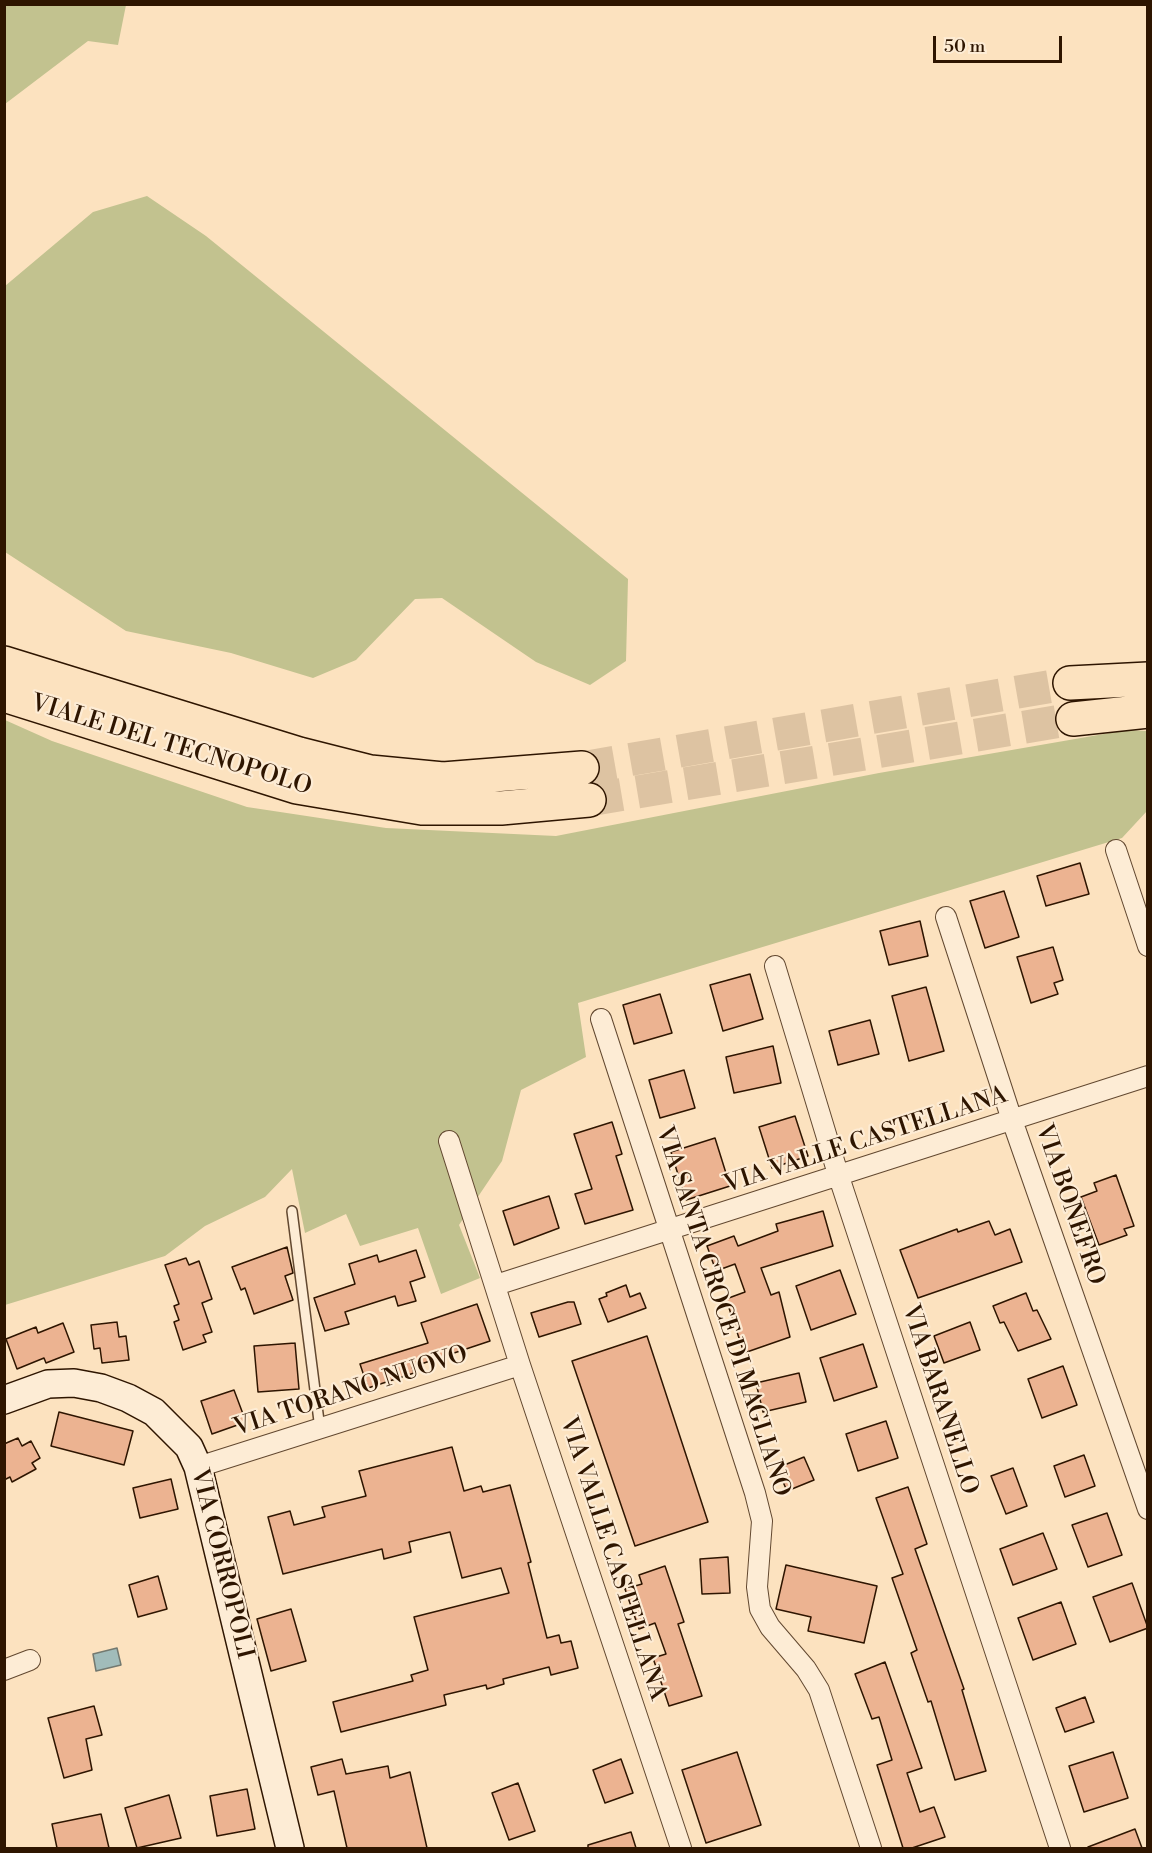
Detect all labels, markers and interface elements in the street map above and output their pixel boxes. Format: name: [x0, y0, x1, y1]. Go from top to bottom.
scale bar: [936, 24, 1065, 62]
text: 50 m: [944, 35, 985, 58]
street label: VIALE DEL TECNOPOLO: [27, 690, 315, 802]
street label: VIA VALLE CASTELLANA: [721, 1082, 1011, 1200]
street label: VIA BONEFRO: [1028, 1121, 1110, 1289]
street label: VIA SANTA CROCE DI MAGLIANO: [648, 1123, 796, 1501]
street label: VIA BARANELLO: [895, 1302, 983, 1498]
street label: VIA TORANO NUOVO: [230, 1341, 472, 1443]
street label: VIA VALLE CASTELLANA: [553, 1414, 671, 1704]
street label: VIA CORROPOLI: [183, 1466, 259, 1662]

